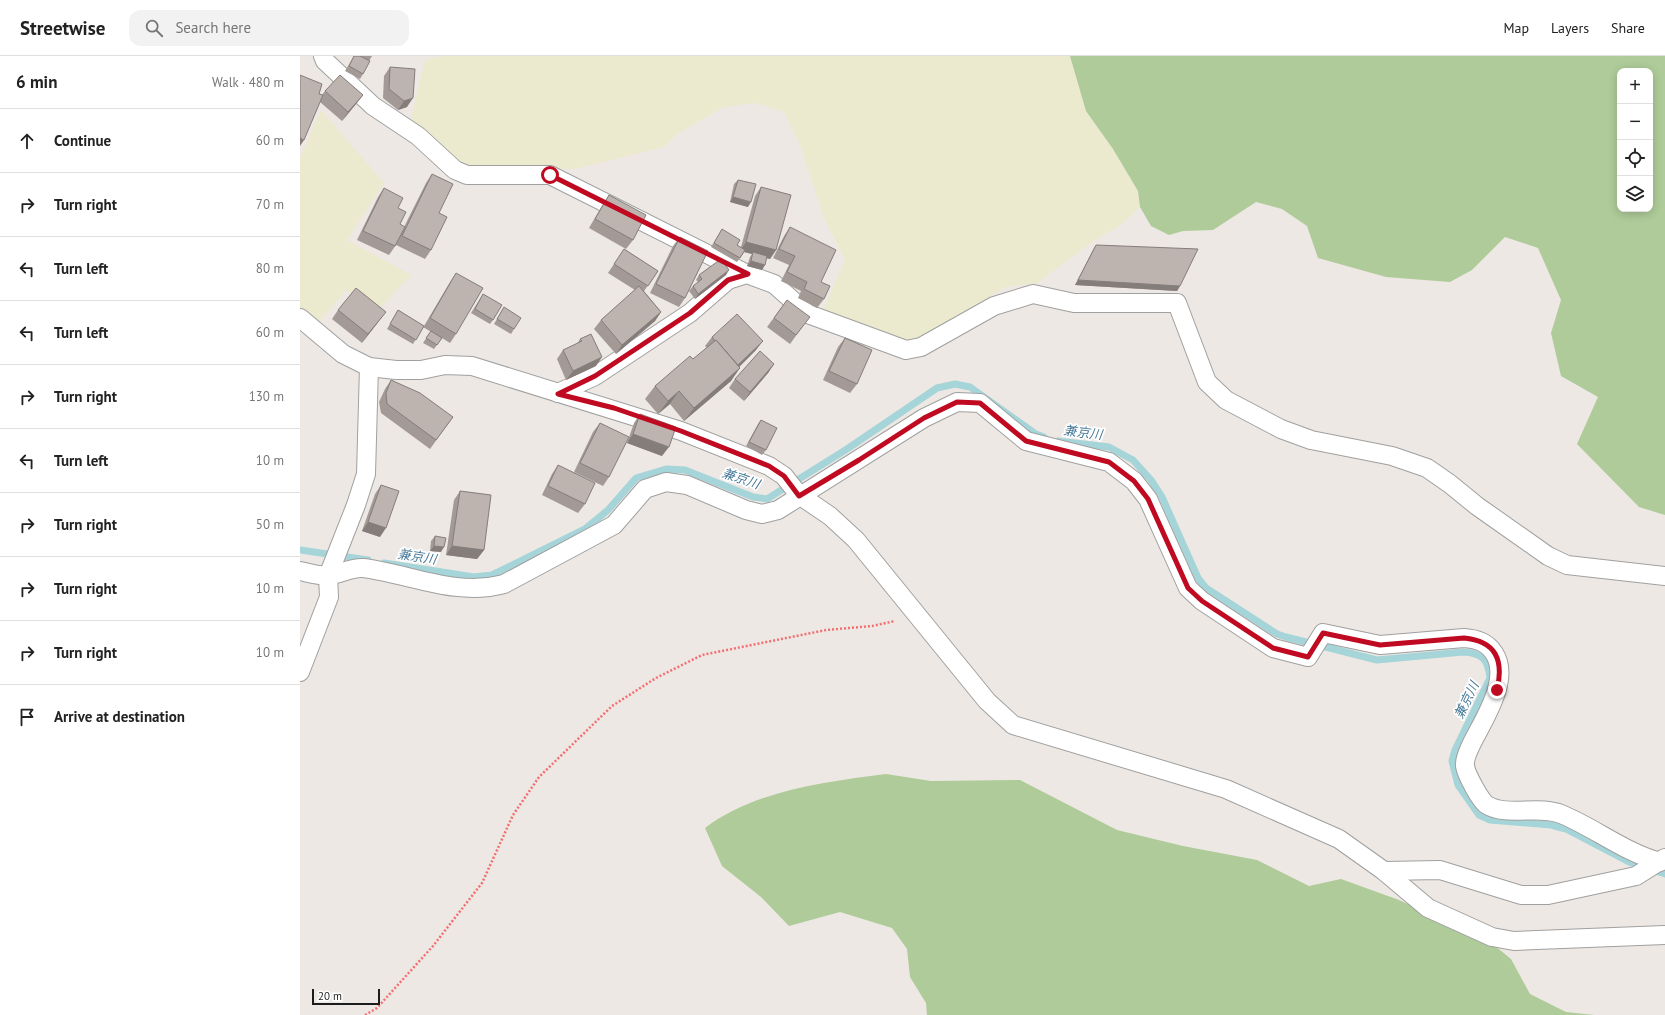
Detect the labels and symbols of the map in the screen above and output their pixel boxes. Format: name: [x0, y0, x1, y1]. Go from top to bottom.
route start: [541, 166, 559, 184]
water label: 兼京川: [1063, 422, 1105, 444]
water label: 兼京川: [720, 464, 764, 494]
water label: 兼京川: [396, 545, 439, 568]
water label: 兼京川: [1450, 677, 1484, 721]
route end: [1488, 681, 1506, 699]
scale bar: [312, 987, 380, 1006]

